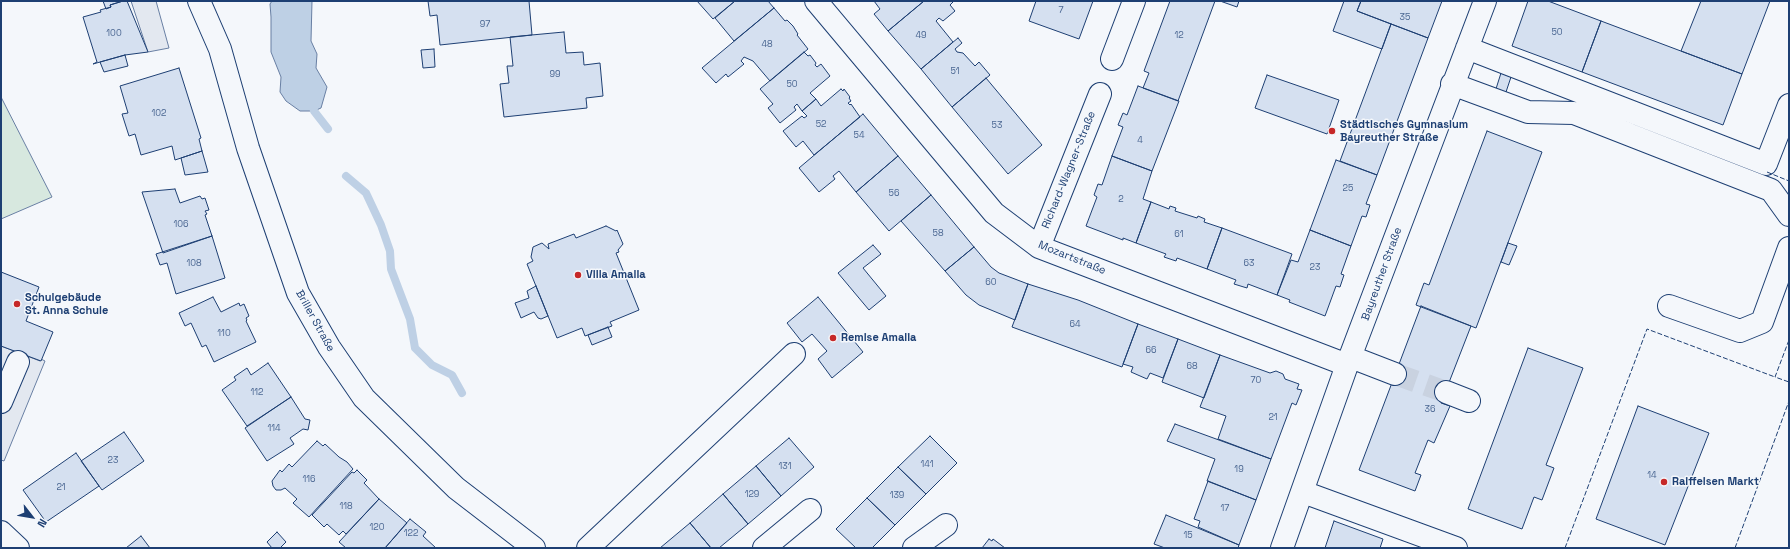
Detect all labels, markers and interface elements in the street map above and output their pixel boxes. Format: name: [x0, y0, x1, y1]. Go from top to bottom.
house number: 7: [1058, 6, 1064, 16]
house number: 35: [1400, 13, 1410, 23]
house number: 97: [480, 20, 490, 30]
house number: 50: [1551, 28, 1563, 38]
house number: 100: [106, 29, 122, 39]
house number: 49: [915, 31, 927, 41]
house number: 12: [1174, 31, 1184, 41]
house number: 48: [761, 40, 773, 50]
house number: 51: [950, 67, 960, 77]
house number: 99: [549, 70, 561, 80]
house number: 50: [786, 80, 798, 90]
house number: 102: [152, 109, 166, 119]
street label: Richard-Wagner-Straße: [1039, 109, 1099, 231]
place label: Städtisches Gymnasium Bayreuther Straße: [1340, 118, 1468, 144]
house number: 52: [816, 120, 826, 130]
house number: 53: [992, 121, 1002, 131]
marker: Städtisches Gymnasium Bayreuther Straße: [1327, 126, 1337, 136]
house number: 54: [853, 131, 865, 141]
house number: 4: [1137, 136, 1143, 146]
house number: 25: [1343, 184, 1353, 194]
house number: 56: [889, 189, 899, 199]
house number: 2: [1118, 195, 1124, 205]
house number: 106: [173, 220, 189, 230]
street label: Bayreuther Straße: [1359, 226, 1405, 322]
house number: 58: [933, 229, 943, 239]
house number: 61: [1174, 230, 1184, 240]
street label: Mozartstraße: [1036, 238, 1108, 278]
house number: 108: [186, 259, 202, 269]
house number: 63: [1244, 259, 1254, 269]
house number: 23: [1310, 263, 1320, 273]
place label: Villa Amalia: [586, 268, 646, 282]
marker: Villa Amalia: [573, 270, 583, 280]
house number: 60: [985, 278, 997, 288]
street label: Briller Straße: [293, 288, 337, 354]
place label: Schulgebäude St. Anna Schule: [25, 291, 108, 317]
marker: Schulgebäude St. Anna Schule: [12, 299, 22, 309]
house number: 64: [1069, 320, 1081, 330]
house number: 110: [217, 329, 231, 339]
place label: Remise Amalia: [841, 331, 916, 345]
marker: Remise Amalia: [828, 333, 838, 343]
house number: 66: [1145, 346, 1157, 356]
house number: 68: [1186, 362, 1198, 372]
house number: 70: [1251, 376, 1261, 386]
house number: 112: [251, 388, 263, 398]
house number: 36: [1425, 405, 1435, 415]
house number: 21: [1268, 413, 1278, 423]
house number: 114: [267, 424, 281, 434]
house number: 23: [108, 456, 118, 466]
house number: 141: [921, 460, 933, 470]
house number: 131: [779, 462, 791, 472]
house number: 19: [1234, 465, 1244, 475]
house number: 14: [1647, 471, 1657, 481]
house number: 116: [302, 475, 316, 485]
place label: Raiffeisen Markt: [1672, 475, 1759, 489]
marker: Raiffeisen Markt: [1659, 477, 1669, 487]
house number: 21: [56, 483, 66, 493]
house number: 129: [745, 490, 759, 500]
house number: 139: [890, 491, 904, 501]
north arrow: [12, 497, 52, 537]
house number: 118: [339, 502, 353, 512]
house number: 17: [1221, 504, 1229, 514]
text: N: [34, 516, 50, 530]
house number: 120: [370, 523, 384, 533]
house number: 122: [404, 529, 418, 539]
house number: 15: [1183, 531, 1193, 541]

